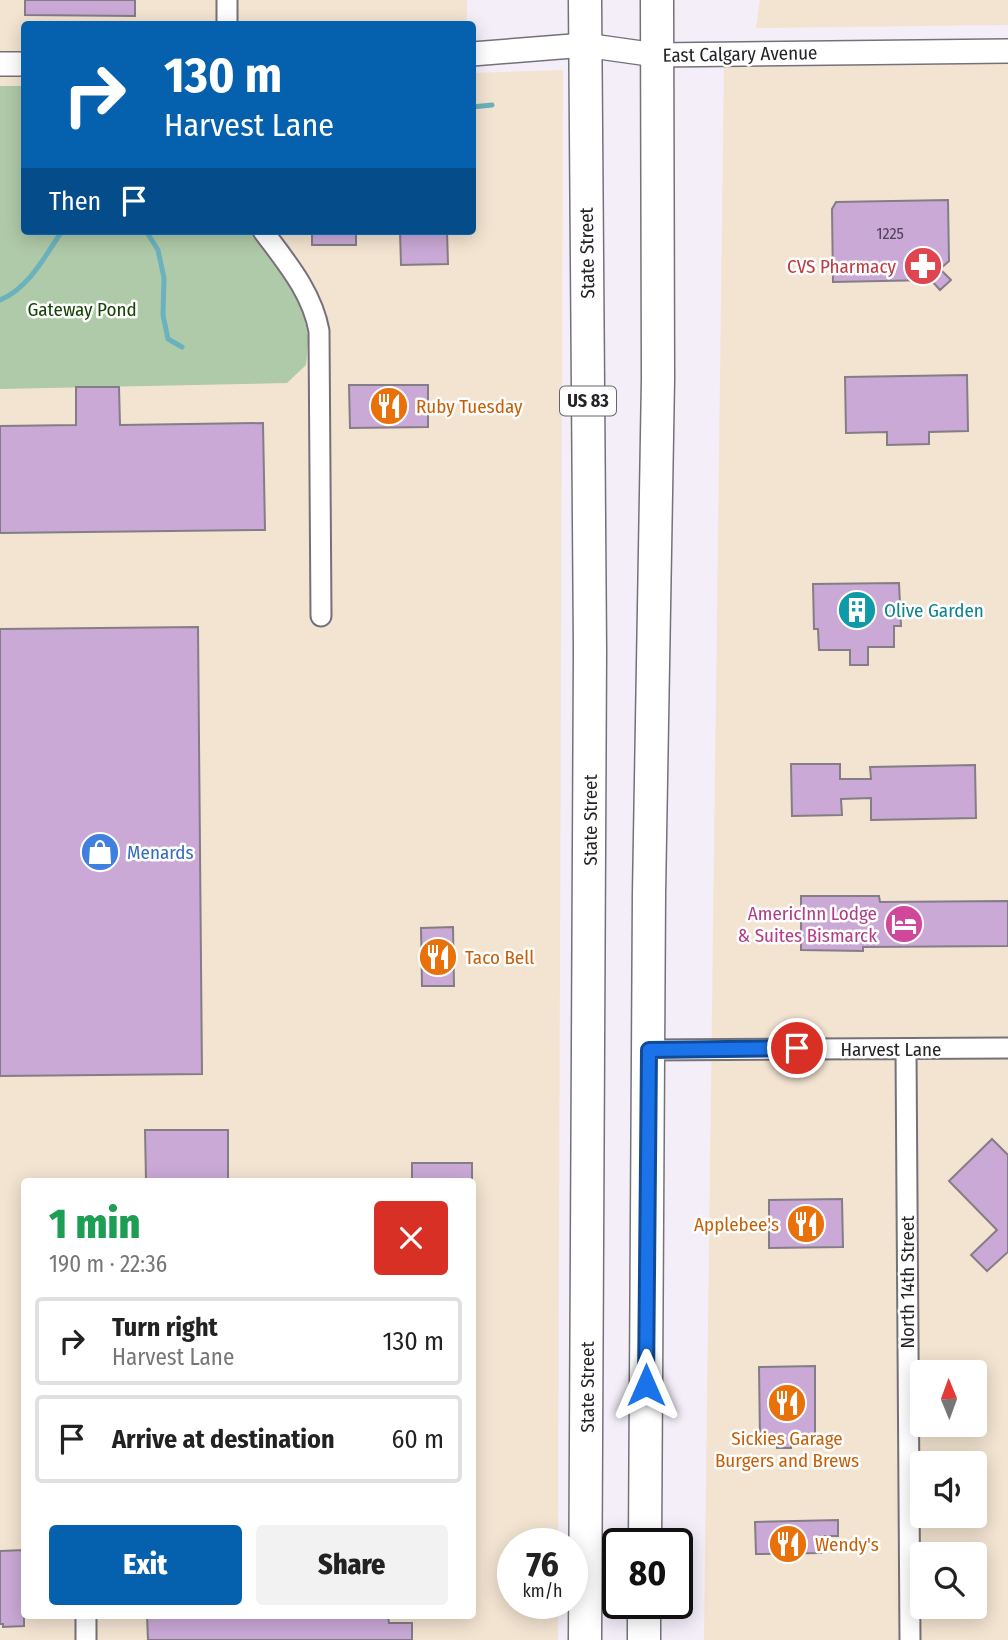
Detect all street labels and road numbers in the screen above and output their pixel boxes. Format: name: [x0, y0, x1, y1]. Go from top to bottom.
street label: East Calgary Avenue: [662, 41, 818, 67]
street label: State Street: [575, 206, 599, 299]
road number: US 83: [560, 386, 616, 416]
street label: State Street: [579, 774, 602, 866]
street label: Harvest Lane: [840, 1038, 942, 1061]
street label: North 14th Street: [896, 1215, 919, 1348]
street label: State Street: [576, 1341, 599, 1433]

